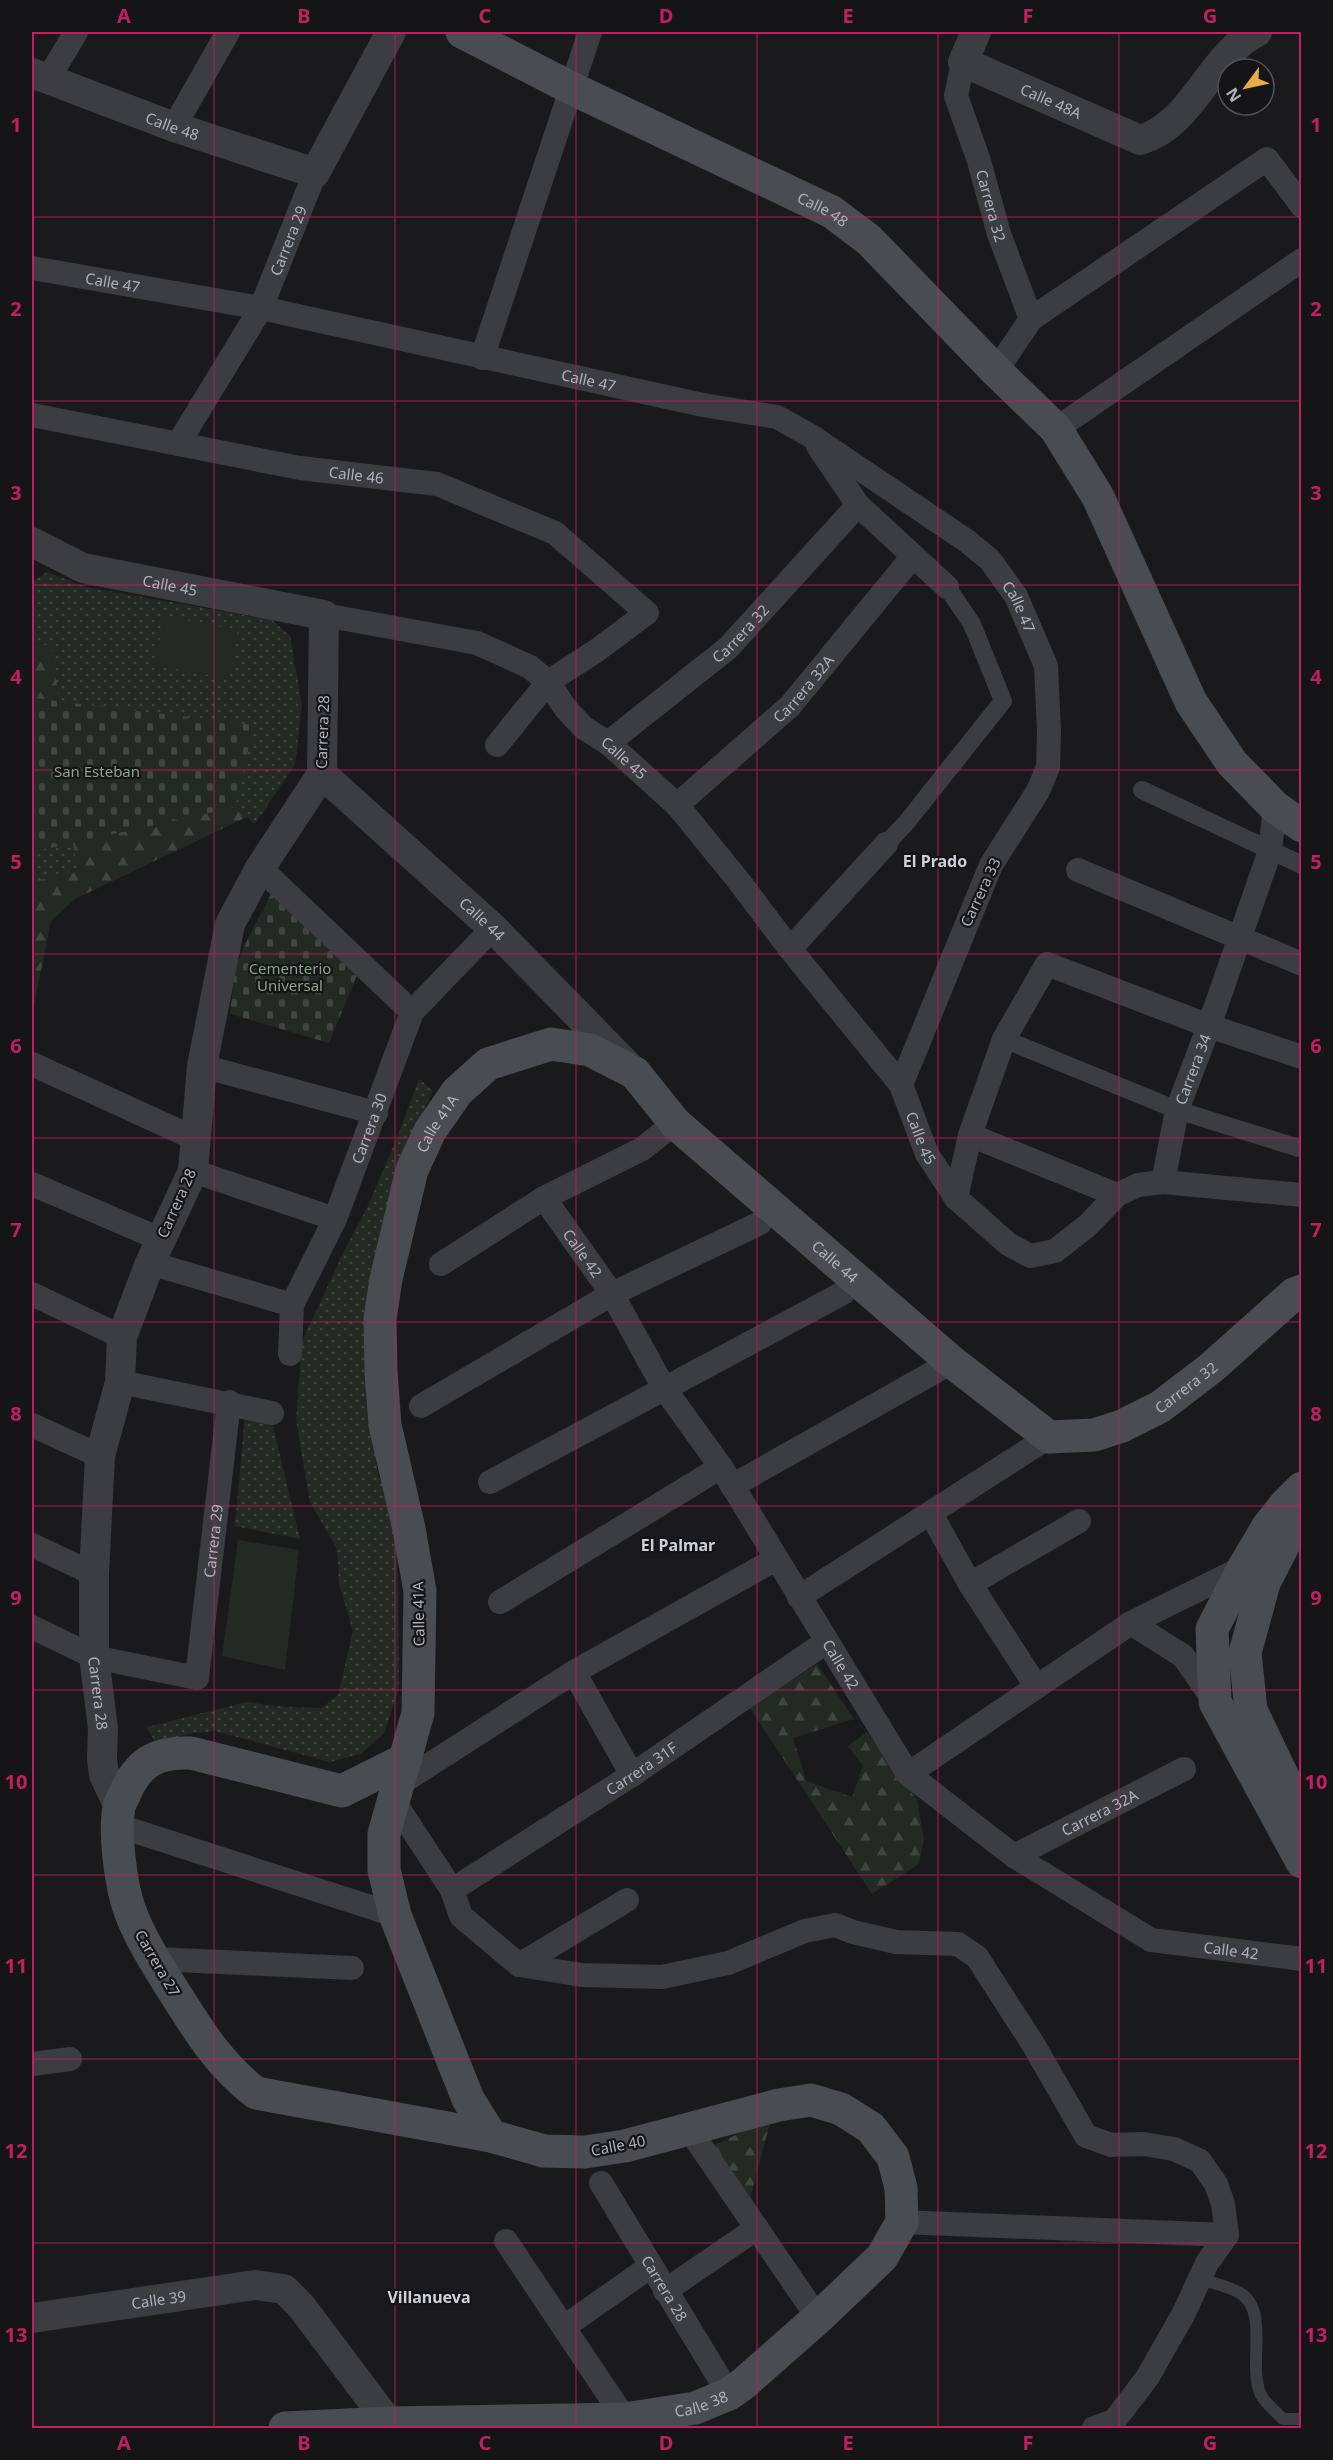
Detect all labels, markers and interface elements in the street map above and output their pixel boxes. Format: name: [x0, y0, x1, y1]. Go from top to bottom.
text: A: [117, 2, 131, 29]
text: B: [297, 2, 311, 29]
text: C: [479, 2, 492, 29]
text: D: [659, 2, 673, 29]
text: E: [842, 2, 854, 29]
text: F: [1023, 2, 1033, 29]
text: G: [1203, 2, 1217, 29]
north arrow: [1216, 57, 1276, 117]
street label: Calle 48A: [1017, 79, 1085, 123]
text: N: [1221, 84, 1246, 107]
street label: Calle 48: [143, 107, 202, 144]
text: 1: [10, 111, 22, 138]
text: 1: [1310, 111, 1322, 138]
street label: Carrera 32: [972, 167, 1011, 245]
street label: Calle 48: [794, 187, 852, 231]
street label: Carrera 29: [265, 203, 311, 279]
street label: Calle 47: [84, 268, 142, 297]
text: 2: [10, 295, 22, 322]
text: 2: [1310, 295, 1322, 322]
street label: Calle 47: [560, 364, 618, 396]
street label: Calle 46: [328, 461, 385, 488]
text: 3: [10, 479, 22, 506]
text: 3: [1310, 479, 1322, 506]
street label: Calle 45: [141, 570, 199, 600]
street label: Calle 47: [998, 577, 1040, 635]
street label: Carrera 32: [708, 600, 773, 667]
street label: Carrera 32A: [768, 650, 838, 727]
text: 4: [10, 663, 22, 690]
text: 4: [1310, 663, 1322, 690]
street label: Carrera 28: [311, 695, 333, 769]
street label: Calle 45: [598, 732, 652, 784]
park label: San Esteban: [54, 761, 140, 781]
text: 5: [10, 848, 22, 875]
text: 5: [1310, 848, 1322, 875]
district label: El Prado: [903, 850, 967, 872]
street label: Carrera 33: [955, 854, 1005, 930]
street label: Calle 44: [455, 893, 510, 945]
park label: Cementerio Universal: [249, 958, 331, 995]
street label: Carrera 34: [1170, 1031, 1215, 1107]
text: 6: [10, 1032, 22, 1059]
text: 6: [1310, 1032, 1322, 1059]
street label: Carrera 30: [346, 1090, 391, 1166]
street label: Calle 41A: [412, 1090, 463, 1155]
street label: Calle 45: [902, 1109, 941, 1168]
street label: Carrera 28: [152, 1165, 200, 1241]
text: 7: [10, 1216, 22, 1243]
text: 7: [1310, 1216, 1322, 1243]
street label: Calle 42: [559, 1225, 607, 1281]
street label: Calle 44: [808, 1236, 863, 1287]
street label: Carrera 32: [1150, 1357, 1221, 1418]
text: 8: [10, 1400, 22, 1427]
text: 8: [1310, 1400, 1322, 1427]
street label: Carrera 29: [199, 1503, 227, 1579]
district label: El Palmar: [641, 1534, 715, 1556]
street label: Calle 41A: [407, 1581, 429, 1647]
text: 9: [10, 1584, 22, 1611]
text: 9: [1310, 1584, 1322, 1611]
street label: Calle 42: [818, 1635, 864, 1693]
street label: Carrera 28: [84, 1655, 113, 1731]
street label: Carrera 31F: [602, 1737, 681, 1799]
text: 10: [5, 1768, 27, 1795]
text: 10: [1305, 1768, 1327, 1795]
street label: Carrera 32A: [1058, 1784, 1142, 1840]
street label: Carrera 27: [131, 1926, 185, 2000]
street label: Calle 42: [1202, 1937, 1260, 1963]
text: 11: [5, 1952, 27, 1979]
text: 11: [1305, 1952, 1327, 1979]
street label: Calle 40: [589, 2130, 647, 2160]
text: 12: [5, 2137, 27, 2164]
text: 12: [1305, 2137, 1327, 2164]
street label: Carrera 28: [637, 2251, 693, 2325]
street label: Calle 39: [130, 2285, 187, 2313]
district label: Villanueva: [387, 2286, 471, 2308]
text: 13: [5, 2321, 27, 2348]
text: 13: [1305, 2321, 1327, 2348]
street label: Calle 38: [673, 2386, 731, 2421]
text: A: [117, 2429, 131, 2456]
text: B: [297, 2429, 311, 2456]
text: C: [479, 2429, 492, 2456]
text: D: [659, 2429, 673, 2456]
text: E: [842, 2429, 854, 2456]
text: F: [1023, 2429, 1033, 2456]
text: G: [1203, 2429, 1217, 2456]

